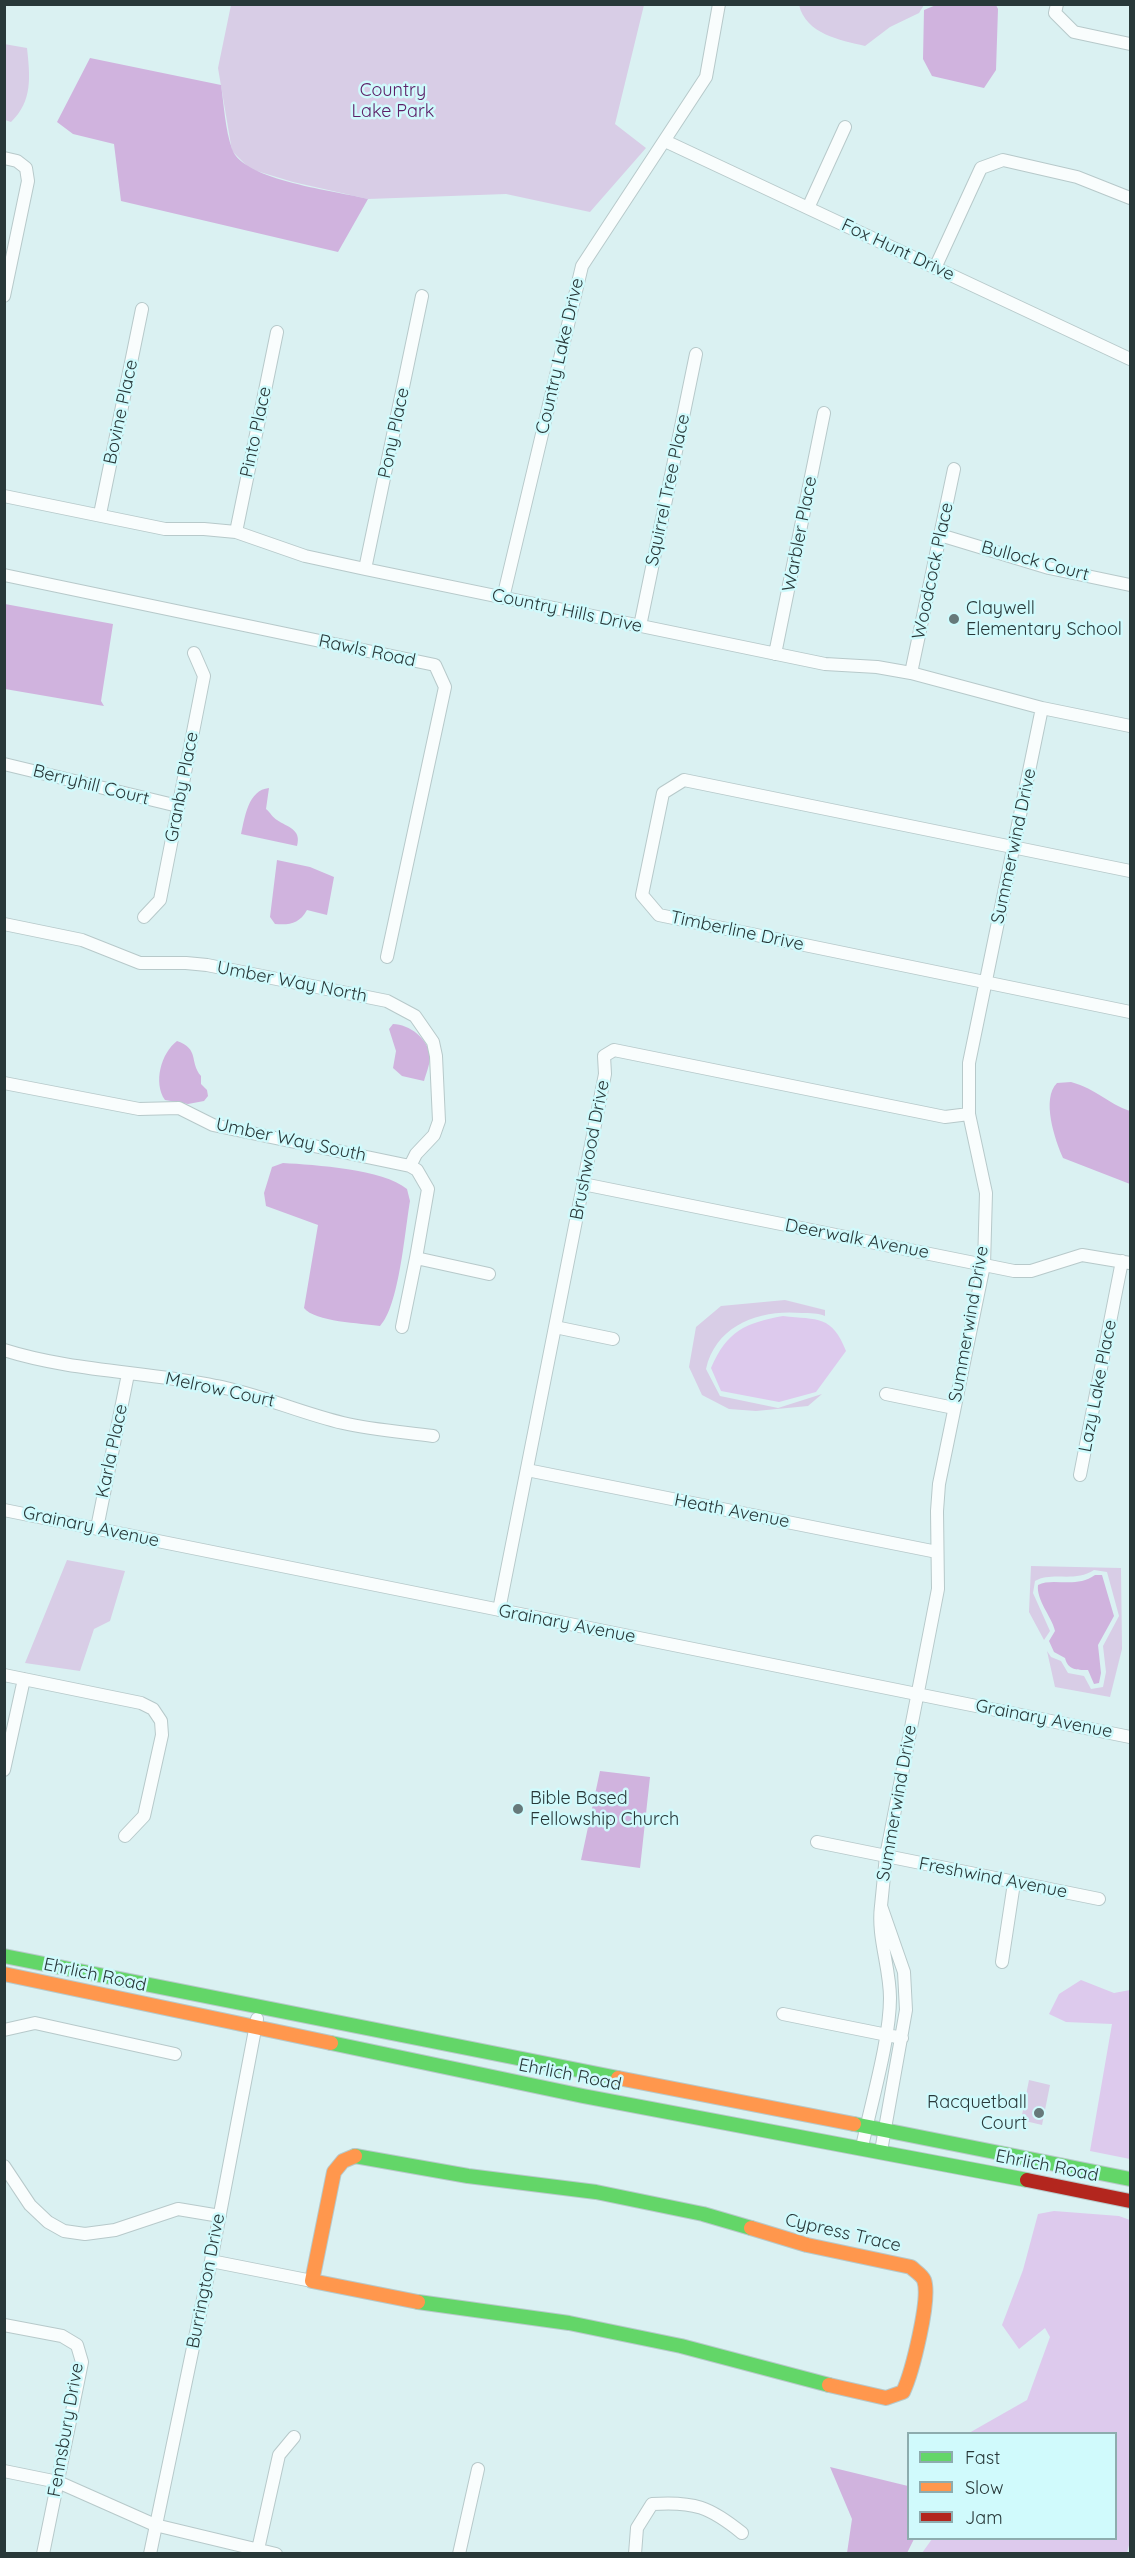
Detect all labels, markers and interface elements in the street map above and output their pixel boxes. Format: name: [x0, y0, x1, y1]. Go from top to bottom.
park label: Country Lake Park: [352, 80, 434, 122]
street label: Fox Hunt Drive: [838, 214, 958, 286]
street label: Country Lake Drive: [532, 276, 588, 436]
street label: Bovine Place: [99, 358, 143, 466]
street label: Pinto Place: [236, 385, 276, 479]
street label: Pony Place: [374, 386, 414, 480]
street label: Squirrel Tree Place: [641, 412, 695, 568]
street label: Warbler Place: [778, 474, 822, 594]
street label: Woodcock Place: [908, 501, 958, 641]
street label: Bullock Court: [979, 536, 1091, 586]
street label: Country Hills Drive: [490, 585, 644, 637]
place label: Claywell Elementary School: [966, 598, 1122, 640]
marker: Claywell Elementary School: [947, 612, 961, 626]
street label: Rawls Road: [317, 630, 417, 672]
street label: Granby Place: [161, 730, 203, 844]
street label: Berryhill Court: [31, 760, 151, 810]
street label: Summerwind Drive: [987, 766, 1041, 926]
street label: Timberline Drive: [668, 906, 806, 956]
street label: Umber Way North: [215, 957, 369, 1007]
street label: Brushwood Drive: [566, 1078, 614, 1222]
street label: Umber Way South: [214, 1114, 368, 1166]
street label: Deerwalk Avenue: [783, 1214, 931, 1264]
street label: Summerwind Drive: [945, 1244, 993, 1404]
street label: Lazy Lake Place: [1075, 1318, 1121, 1454]
street label: Melrow Court: [163, 1368, 277, 1412]
street label: Karla Place: [92, 1402, 132, 1500]
street label: Heath Avenue: [673, 1489, 791, 1533]
street label: Grainary Avenue: [21, 1502, 161, 1552]
street label: Grainary Avenue: [497, 1600, 637, 1648]
street label: Grainary Avenue: [974, 1695, 1114, 1743]
street label: Summerwind Drive: [873, 1723, 921, 1883]
place label: Bible Based Fellowship Church: [530, 1788, 679, 1830]
marker: Bible Based Fellowship Church: [511, 1802, 525, 1816]
street label: Freshwind Avenue: [917, 1853, 1069, 1903]
street label: Ehrlich Road: [42, 1954, 148, 1996]
street label: Ehrlich Road: [517, 2054, 623, 2096]
place label: Racquetball Court: [927, 2092, 1027, 2134]
marker: Racquetball Court: [1032, 2106, 1046, 2120]
street label: Ehrlich Road: [994, 2145, 1100, 2187]
street label: Cypress Trace: [783, 2209, 903, 2257]
street label: Burrington Drive: [182, 2212, 230, 2350]
street label: Fennsbury Drive: [44, 2361, 88, 2499]
legend: [907, 2432, 1117, 2540]
text: Fast: [965, 2446, 1000, 2469]
text: Slow: [965, 2476, 1003, 2499]
text: Jam: [965, 2506, 1003, 2529]

